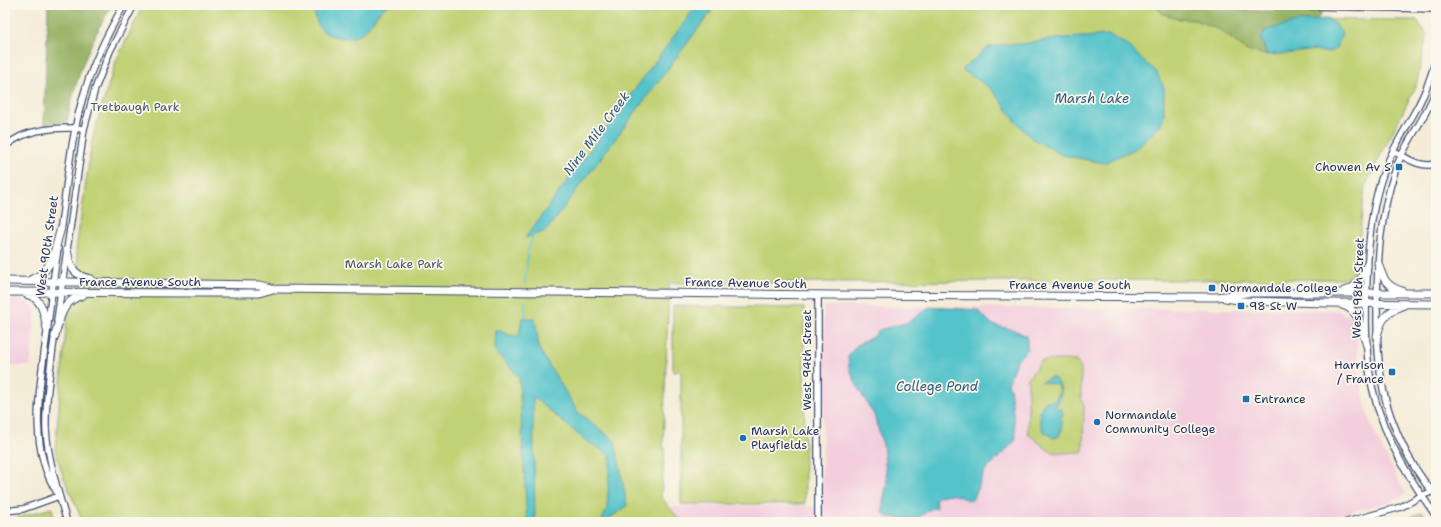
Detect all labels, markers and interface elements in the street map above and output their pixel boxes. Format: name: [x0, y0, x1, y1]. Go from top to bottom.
water label: Nine Mile Creek: [559, 88, 634, 179]
water label: Marsh Lake: [1055, 90, 1129, 107]
park label: Tretbaugh Park: [90, 99, 180, 115]
place label: Chowen Av S: [1315, 159, 1391, 175]
marker: Chowen Av S: [1394, 162, 1404, 172]
street label: West 90th Street: [32, 195, 62, 297]
street label: West 98th Street: [1348, 237, 1368, 339]
park label: Marsh Lake Park: [345, 256, 443, 272]
street label: France Avenue South: [79, 274, 201, 290]
street label: France Avenue South: [685, 274, 807, 292]
street label: France Avenue South: [1009, 277, 1131, 293]
place label: Normandale College: [1220, 280, 1338, 296]
marker: Normandale College: [1207, 283, 1217, 293]
place label: 98 St W: [1249, 298, 1297, 314]
marker: 98 St W: [1236, 301, 1246, 311]
street label: West 94th Street: [799, 310, 815, 410]
place label: Harrison / France: [1334, 357, 1384, 387]
marker: Harrison / France: [1387, 367, 1397, 377]
water label: College Pond: [896, 378, 979, 395]
place label: Entrance: [1254, 391, 1306, 407]
marker: Entrance: [1241, 394, 1251, 404]
place label: Normandale Community College: [1105, 407, 1216, 437]
marker: Normandale Community College: [1092, 417, 1102, 427]
place label: Marsh Lake Playfields: [751, 423, 820, 453]
marker: Marsh Lake Playfields: [738, 433, 748, 443]

